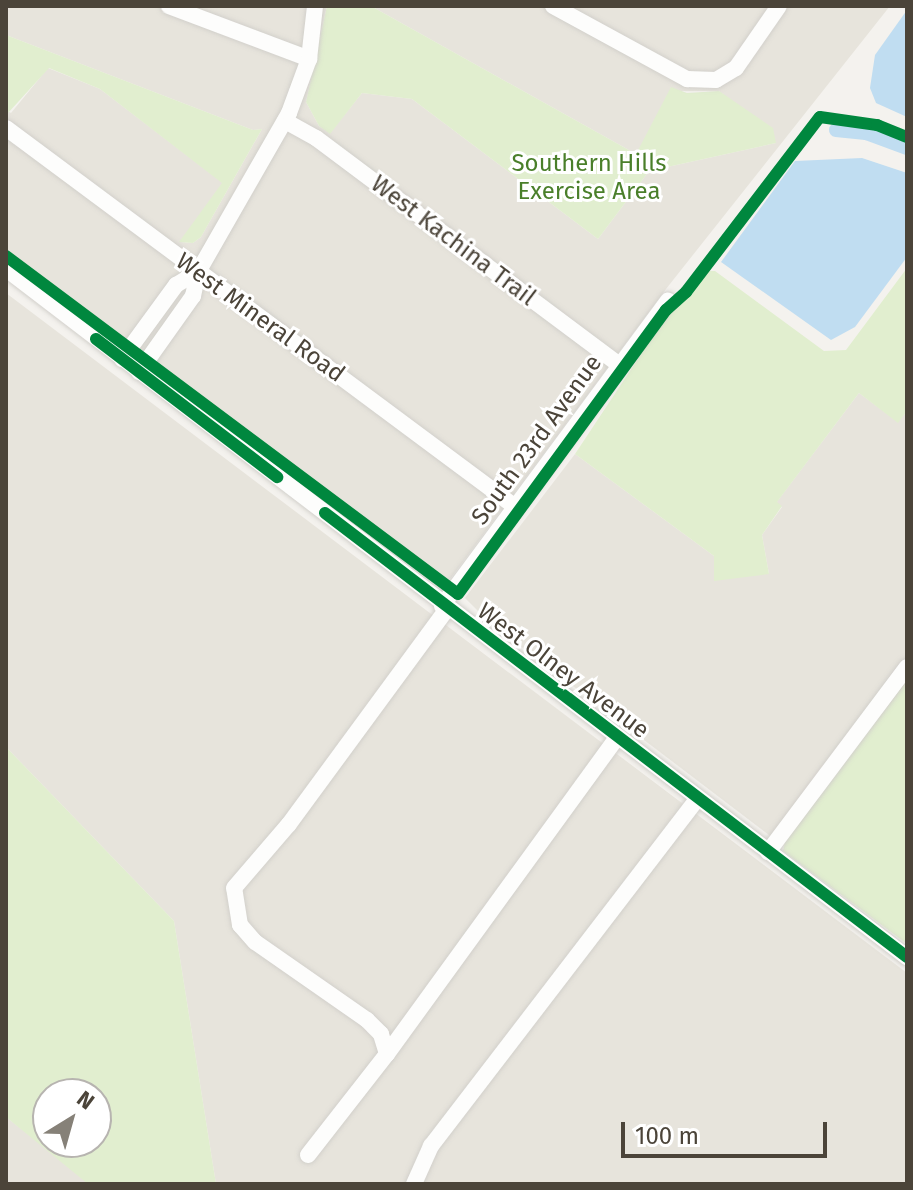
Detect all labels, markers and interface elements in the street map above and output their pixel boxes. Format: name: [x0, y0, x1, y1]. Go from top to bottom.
park label: Southern Hills Exercise Area: [512, 150, 666, 206]
street label: West Kachina Trail: [365, 170, 541, 312]
street label: West Mineral Road: [170, 247, 350, 389]
street label: South 23rd Avenue: [466, 350, 608, 530]
street label: West Olney Avenue: [472, 597, 654, 745]
north arrow: [32, 1078, 112, 1158]
text: N: [72, 1085, 99, 1115]
scale bar: [625, 1106, 831, 1156]
text: 100 m: [635, 1122, 699, 1150]

